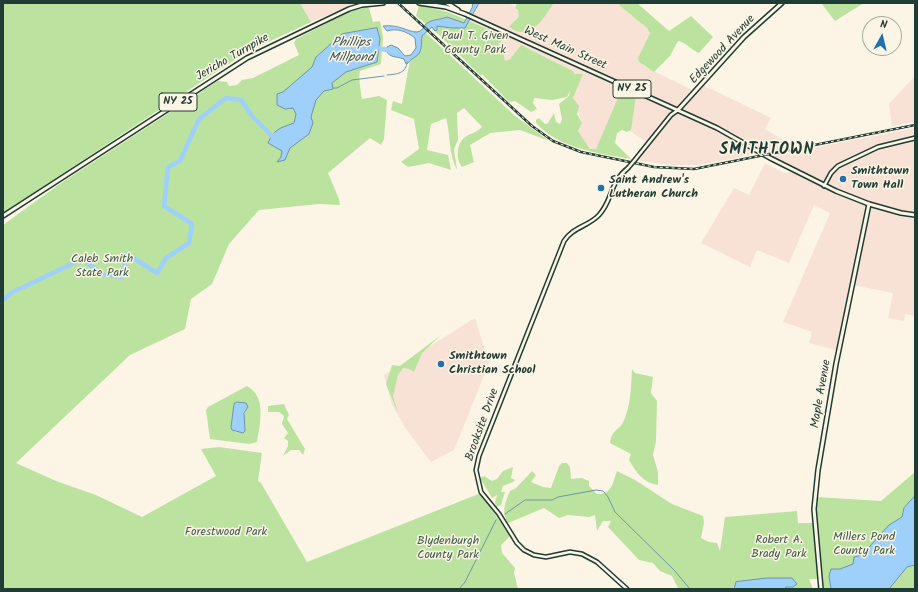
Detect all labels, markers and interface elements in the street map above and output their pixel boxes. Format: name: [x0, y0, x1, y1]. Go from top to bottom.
street label: Edgewood Avenue: [687, 12, 759, 88]
north arrow: [862, 16, 902, 56]
text: N: [879, 16, 888, 35]
street label: West Main Street: [521, 24, 609, 74]
park label: Paul T. Given County Park: [442, 30, 508, 58]
street label: Jericho Turnpike: [194, 31, 272, 85]
water label: Phillips Millpond: [328, 36, 374, 67]
road number: NY 25: [613, 80, 651, 98]
road number: NY 25: [159, 93, 197, 111]
district label: SMITHTOWN: [719, 141, 815, 161]
place label: Smithtown Town Hall: [851, 165, 909, 193]
place label: Saint Andrew's Lutheran Church: [609, 174, 698, 202]
marker: Smithtown Town Hall: [838, 174, 848, 184]
marker: Saint Andrew's Lutheran Church: [596, 183, 606, 193]
park label: Caleb Smith State Park: [71, 253, 133, 281]
place label: Smithtown Christian School: [449, 350, 536, 378]
marker: Smithtown Christian School: [436, 359, 446, 369]
street label: Maple Avenue: [809, 359, 835, 429]
street label: Brooksite Drive: [463, 387, 503, 463]
park label: Forestwood Park: [185, 526, 267, 540]
park label: Millers Pond County Park: [833, 531, 895, 559]
park label: Robert A. Brady Park: [751, 534, 807, 562]
park label: Blydenburgh County Park: [417, 535, 479, 563]

